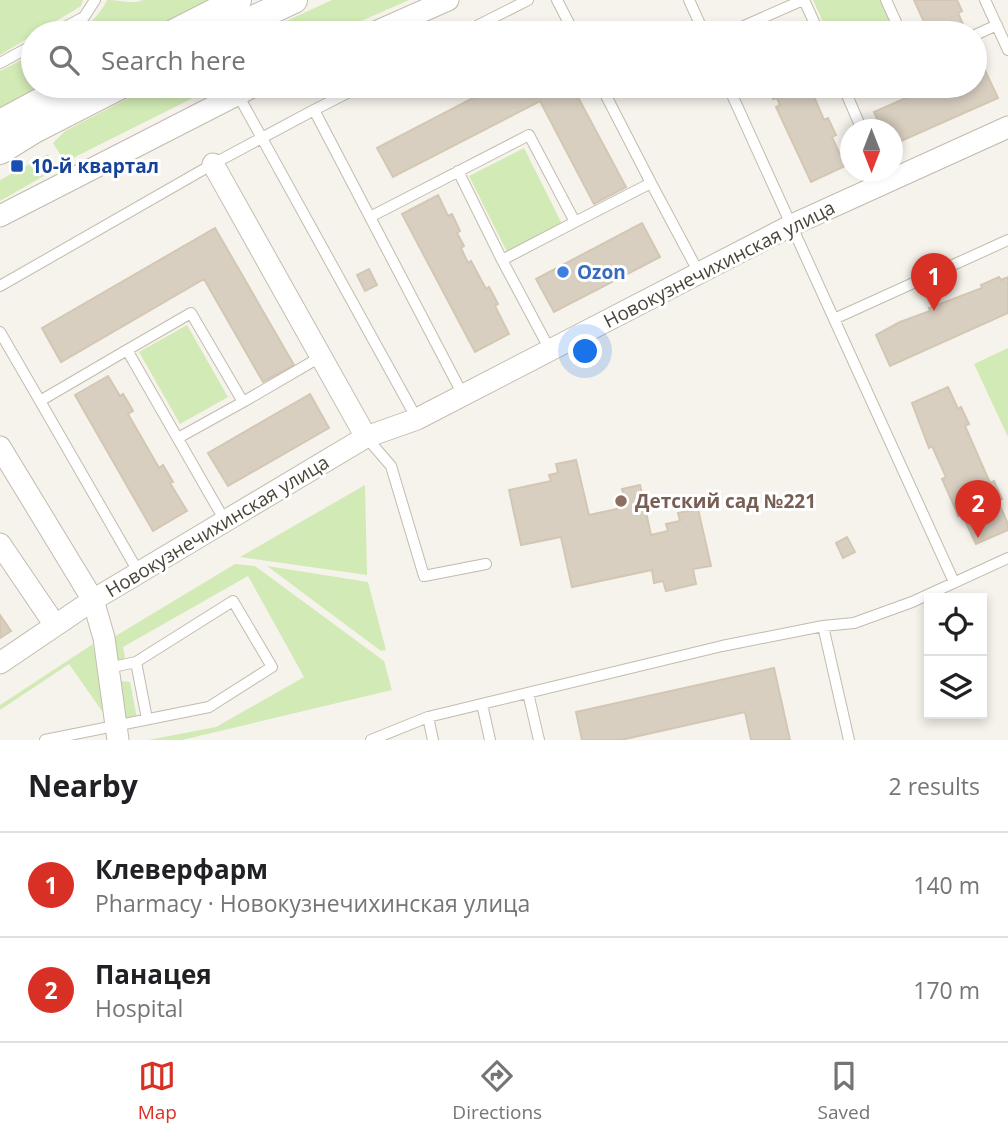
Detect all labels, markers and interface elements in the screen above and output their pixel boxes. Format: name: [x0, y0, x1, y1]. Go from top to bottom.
search box: [21, 21, 987, 98]
icon: search: [45, 41, 83, 79]
text: Search here: [101, 42, 246, 78]
north arrow: [840, 119, 903, 182]
place label: 10-й квартал: [31, 153, 159, 179]
marker: 10-й квартал: [9, 158, 25, 174]
street label: Новокузнечихинская улица: [599, 194, 839, 334]
pin: 1: [911, 253, 957, 311]
place label: Ozon: [577, 259, 626, 285]
marker: Ozon: [555, 264, 571, 280]
your location: [568, 334, 602, 368]
street label: Новокузнечихинская улица: [100, 449, 334, 603]
pin: 2: [955, 480, 1001, 538]
place label: Детский сад №221: [635, 488, 816, 514]
marker: Детский сад №221: [613, 493, 629, 509]
map controls: [924, 593, 987, 719]
button: locate: [924, 593, 987, 656]
button: layers: [924, 656, 987, 719]
text: Nearby: [28, 765, 138, 806]
text: 2 results: [889, 770, 980, 802]
text: Клеверфарм: [95, 851, 268, 887]
text: 1: [44, 869, 58, 901]
text: 140 m: [913, 869, 980, 901]
text: Pharmacy · Новокузнечихинская улица: [95, 887, 530, 919]
text: Панацея: [95, 956, 212, 992]
text: 2: [44, 974, 58, 1006]
text: 170 m: [913, 974, 980, 1006]
text: Hospital: [95, 992, 183, 1024]
tab: Map: [138, 1057, 177, 1125]
tab: Directions: [452, 1057, 542, 1125]
tab: Saved: [818, 1057, 870, 1125]

